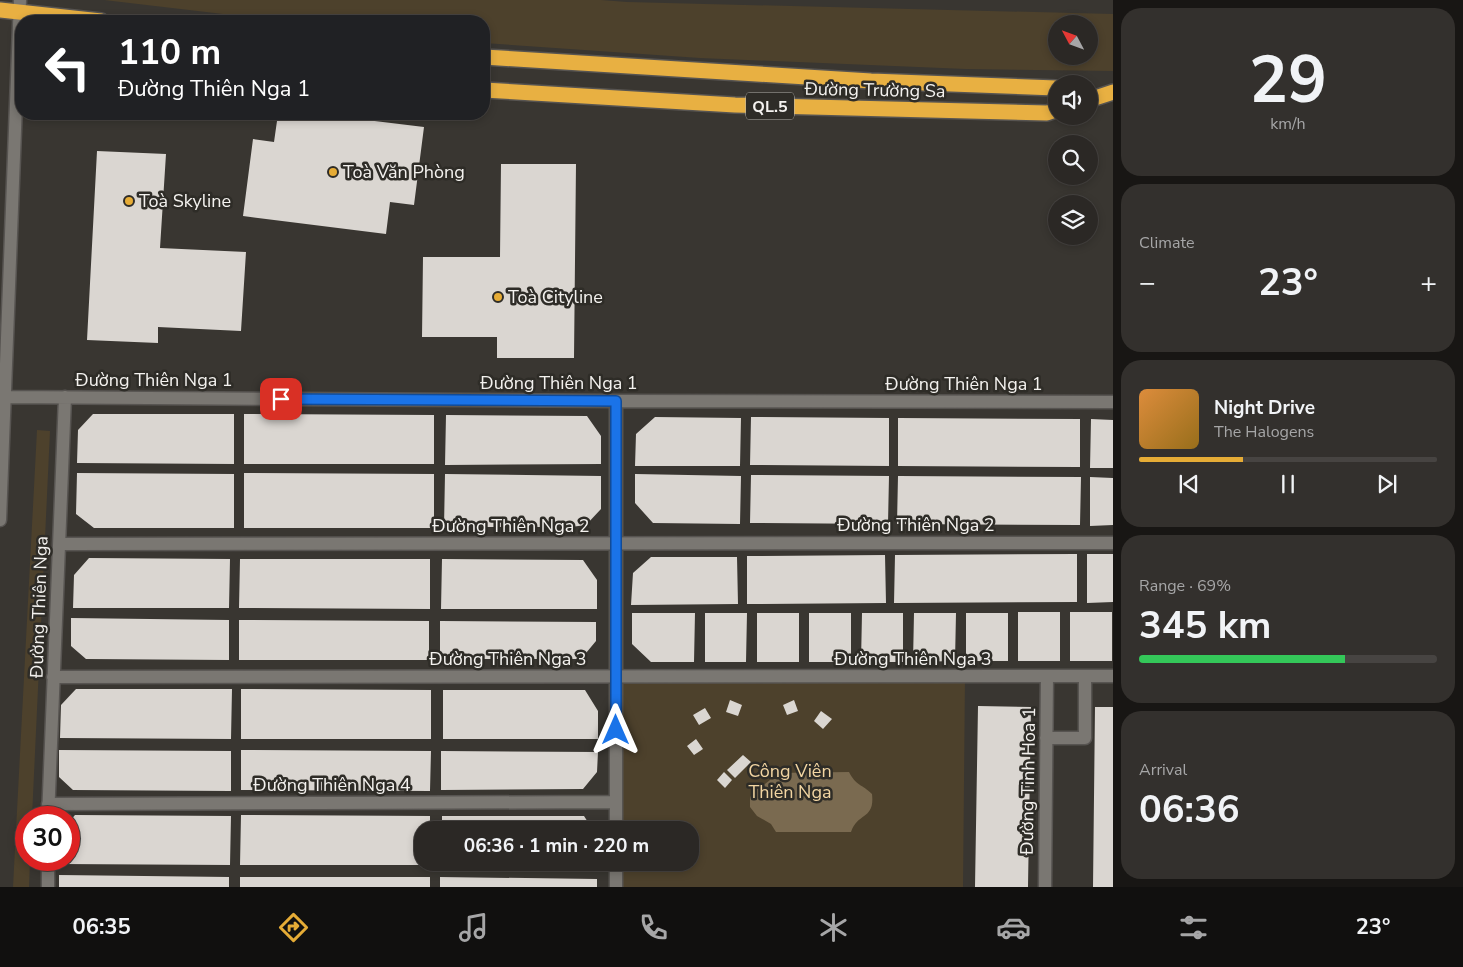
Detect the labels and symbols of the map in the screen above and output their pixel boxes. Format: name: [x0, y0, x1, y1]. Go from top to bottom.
north arrow: [1048, 15, 1098, 65]
street label: Đường Trường Sa: [803, 77, 946, 103]
road number: QL.5: [746, 92, 794, 120]
place label: Toà Văn Phòng: [343, 160, 465, 184]
marker: Toà Văn Phòng: [327, 166, 339, 178]
place label: Toà Skyline: [139, 189, 231, 213]
marker: Toà Skyline: [123, 195, 135, 207]
place label: Toà Cityline: [508, 285, 603, 309]
marker: Toà Cityline: [492, 291, 504, 303]
street label: Đường Thiên Nga 1: [74, 368, 233, 392]
street label: Đường Thiên Nga 1: [479, 371, 638, 395]
street label: Đường Thiên Nga 1: [884, 372, 1043, 396]
pin: [260, 378, 302, 420]
street label: Đường Thiên Nga 2: [836, 513, 995, 537]
street label: Đường Thiên Nga 2: [431, 514, 590, 538]
street label: Đường Thiên Nga: [24, 536, 53, 679]
street label: Đường Thiên Nga 3: [428, 647, 587, 671]
street label: Đường Thiên Nga 3: [833, 647, 992, 671]
position arrow: [589, 703, 641, 755]
street label: Đường Tinh Hoa 1: [1015, 707, 1041, 856]
park label: Công Viên Thiên Nga: [748, 759, 832, 804]
street label: Đường Thiên Nga 4: [252, 773, 411, 797]
speed limit sign: 30: [15, 806, 80, 871]

